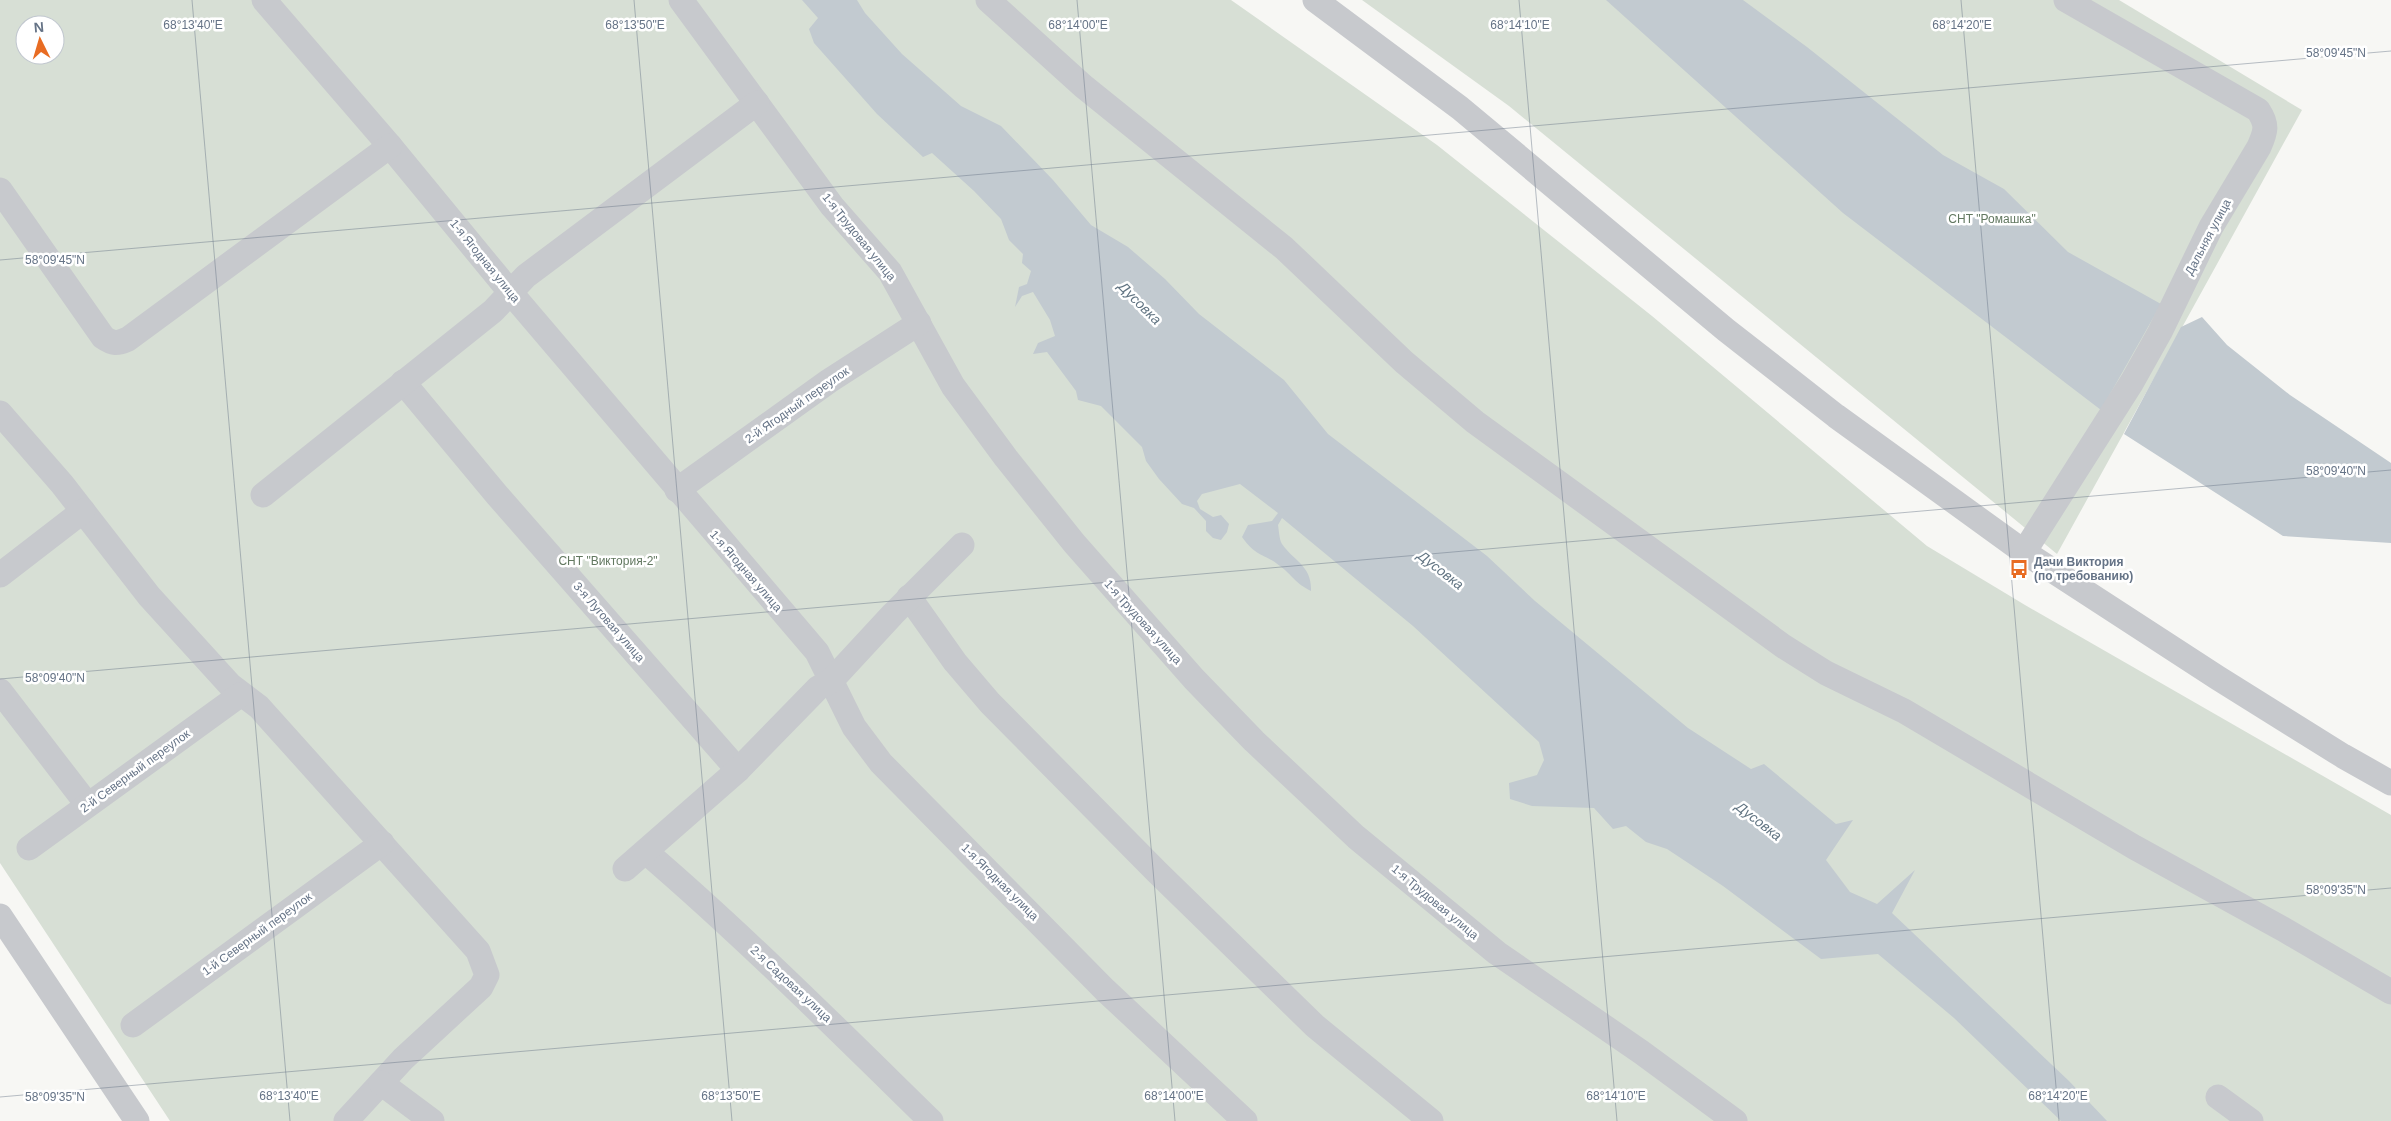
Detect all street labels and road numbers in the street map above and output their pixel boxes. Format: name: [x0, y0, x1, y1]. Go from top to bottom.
street label: 1-я Трудовая улица: [819, 190, 899, 284]
street label: Дальняя улица: [2182, 196, 2234, 277]
street label: 1-я Ягодная улица: [447, 217, 523, 306]
street label: 2-й Ягодный переулок: [742, 363, 852, 446]
street label: 1-я Ягодная улица: [707, 528, 785, 615]
street label: 1-я Трудовая улица: [1101, 577, 1185, 667]
street label: 3-я Луговая улица: [571, 579, 648, 665]
street label: 2-й Северный переулок: [77, 726, 193, 815]
street label: 1-я Ягодная улица: [959, 841, 1042, 924]
street label: 1-я Трудовая улица: [1389, 862, 1481, 943]
street label: 1-й Северный переулок: [199, 889, 315, 978]
street label: 2-я Садовая улица: [748, 943, 835, 1025]

